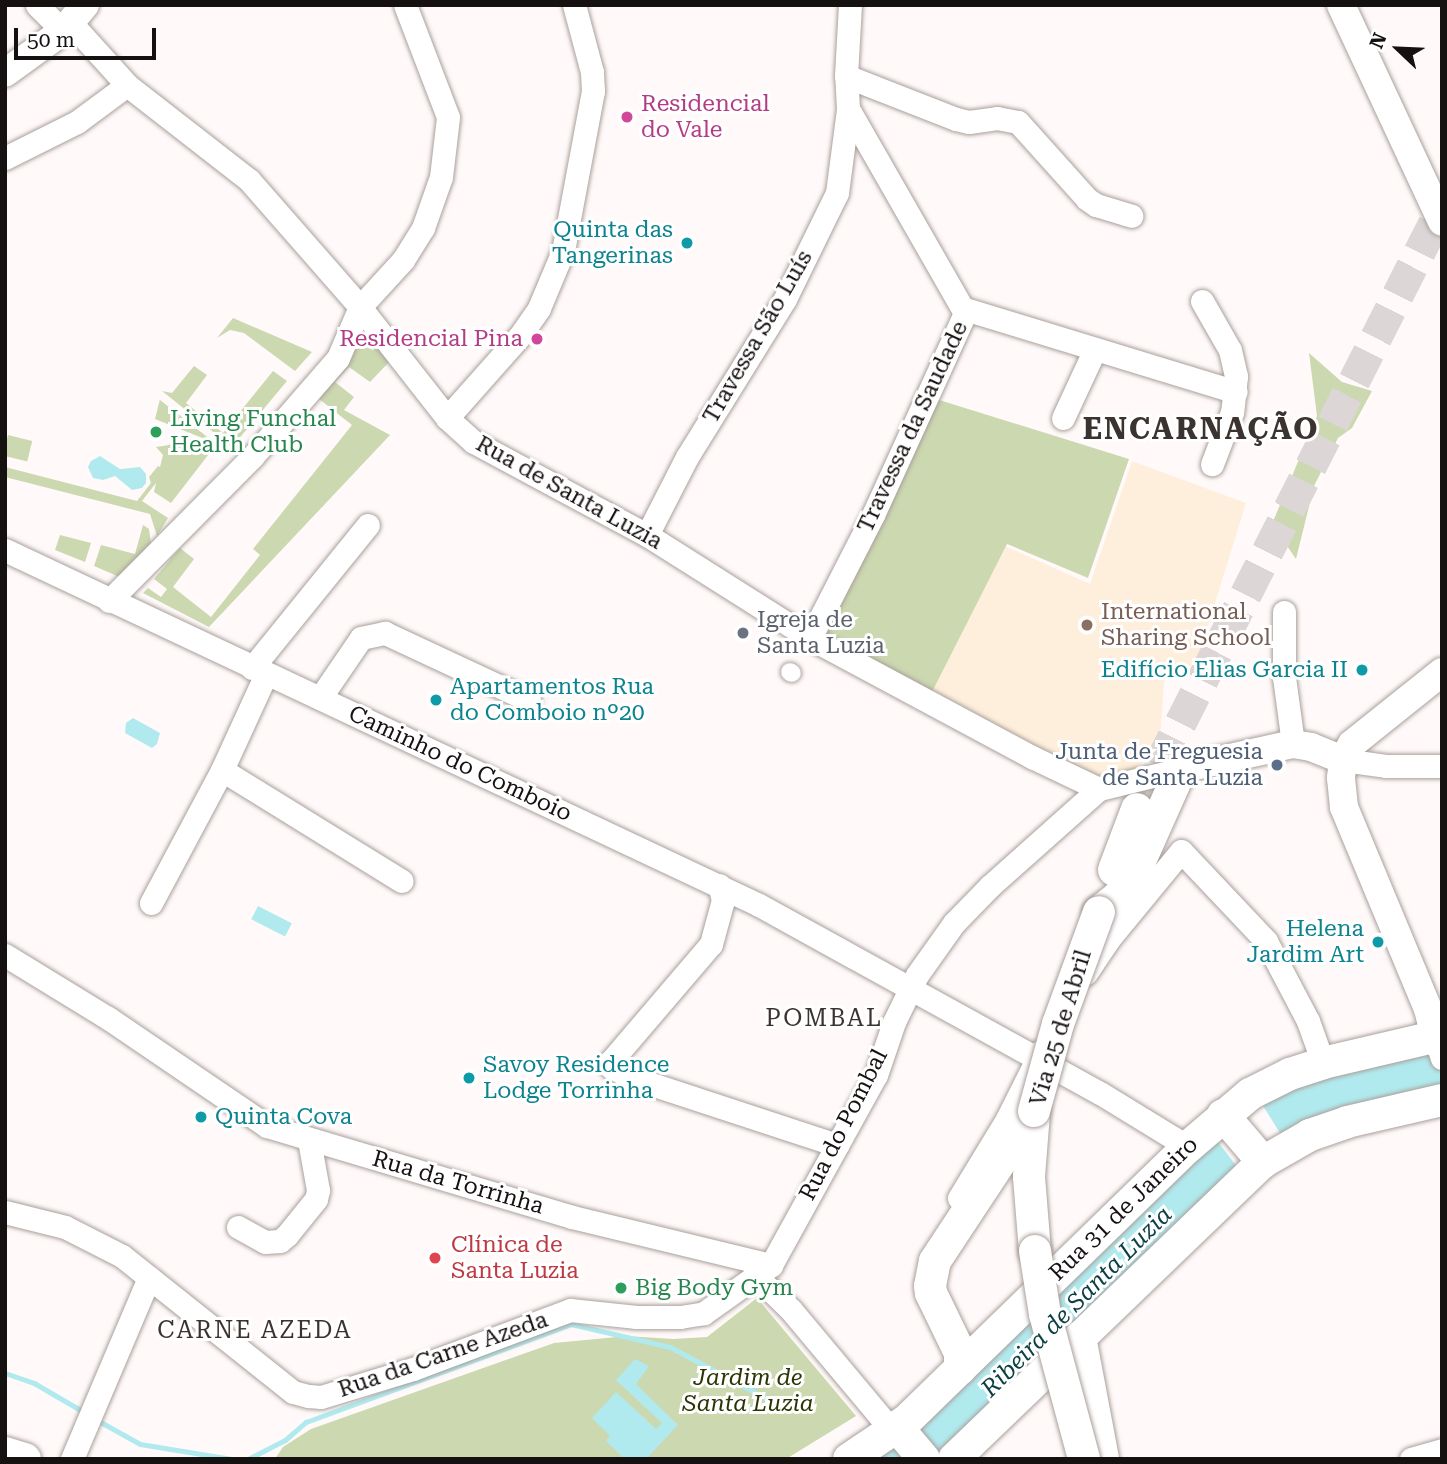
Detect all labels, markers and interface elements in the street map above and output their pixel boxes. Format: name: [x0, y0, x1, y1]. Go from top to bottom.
scale bar: [18, 14, 159, 58]
north arrow: [1363, 14, 1433, 84]
text: 50 m: [27, 28, 75, 52]
text: N: [1365, 29, 1392, 52]
place label: Residencial do Vale: [641, 90, 770, 144]
marker: Residencial do Vale: [619, 109, 635, 125]
place label: Quinta das Tangerinas: [552, 216, 673, 270]
marker: Quinta das Tangerinas: [679, 235, 695, 251]
street label: Travessa São Luís: [697, 246, 819, 428]
street label: Travessa da Saudade: [852, 317, 974, 537]
place label: Residencial Pina: [339, 325, 523, 353]
marker: Residencial Pina: [529, 331, 545, 347]
place label: Living Funchal Health Club: [170, 405, 336, 459]
district label: ENCARNAÇÃO: [1084, 411, 1318, 447]
marker: Living Funchal Health Club: [148, 424, 164, 440]
street label: Rua de Santa Luzia: [471, 430, 667, 556]
place label: International Sharing School: [1101, 598, 1271, 652]
place label: Igreja de Santa Luzia: [757, 606, 885, 660]
marker: International Sharing School: [1079, 617, 1095, 633]
marker: Igreja de Santa Luzia: [735, 625, 751, 641]
place label: Edifício Elias Garcia II: [1101, 656, 1348, 684]
marker: Edifício Elias Garcia II: [1354, 662, 1370, 678]
place label: Apartamentos Rua do Comboio nº20: [450, 673, 654, 727]
marker: Apartamentos Rua do Comboio nº20: [428, 692, 444, 708]
street label: Caminho do Comboio: [344, 700, 576, 828]
place label: Junta de Freguesia de Santa Luzia: [1055, 738, 1263, 792]
marker: Junta de Freguesia de Santa Luzia: [1269, 757, 1285, 773]
place label: Helena Jardim Art: [1247, 915, 1364, 969]
marker: Helena Jardim Art: [1370, 934, 1386, 950]
street label: Via 25 de Abril: [1024, 947, 1098, 1109]
district label: POMBAL: [766, 1005, 882, 1033]
street label: Rua do Pombal: [794, 1045, 894, 1205]
place label: Savoy Residence Lodge Torrinha: [483, 1051, 669, 1105]
marker: Savoy Residence Lodge Torrinha: [461, 1070, 477, 1086]
place label: Quinta Cova: [215, 1103, 352, 1131]
marker: Quinta Cova: [193, 1109, 209, 1125]
street label: Rua 31 de Janeiro: [1044, 1131, 1204, 1287]
street label: Rua da Torrinha: [369, 1145, 547, 1221]
water label: Ribeira de Santa Luzia: [976, 1201, 1178, 1403]
place label: Clínica de Santa Luzia: [451, 1231, 579, 1285]
marker: Clínica de Santa Luzia: [425, 1248, 445, 1268]
place label: Big Body Gym: [635, 1274, 793, 1302]
marker: Big Body Gym: [613, 1280, 629, 1296]
street label: Rua da Carne Azeda: [335, 1306, 551, 1404]
district label: CARNE AZEDA: [159, 1317, 351, 1345]
park label: Jardim de Santa Luzia: [682, 1364, 814, 1418]

